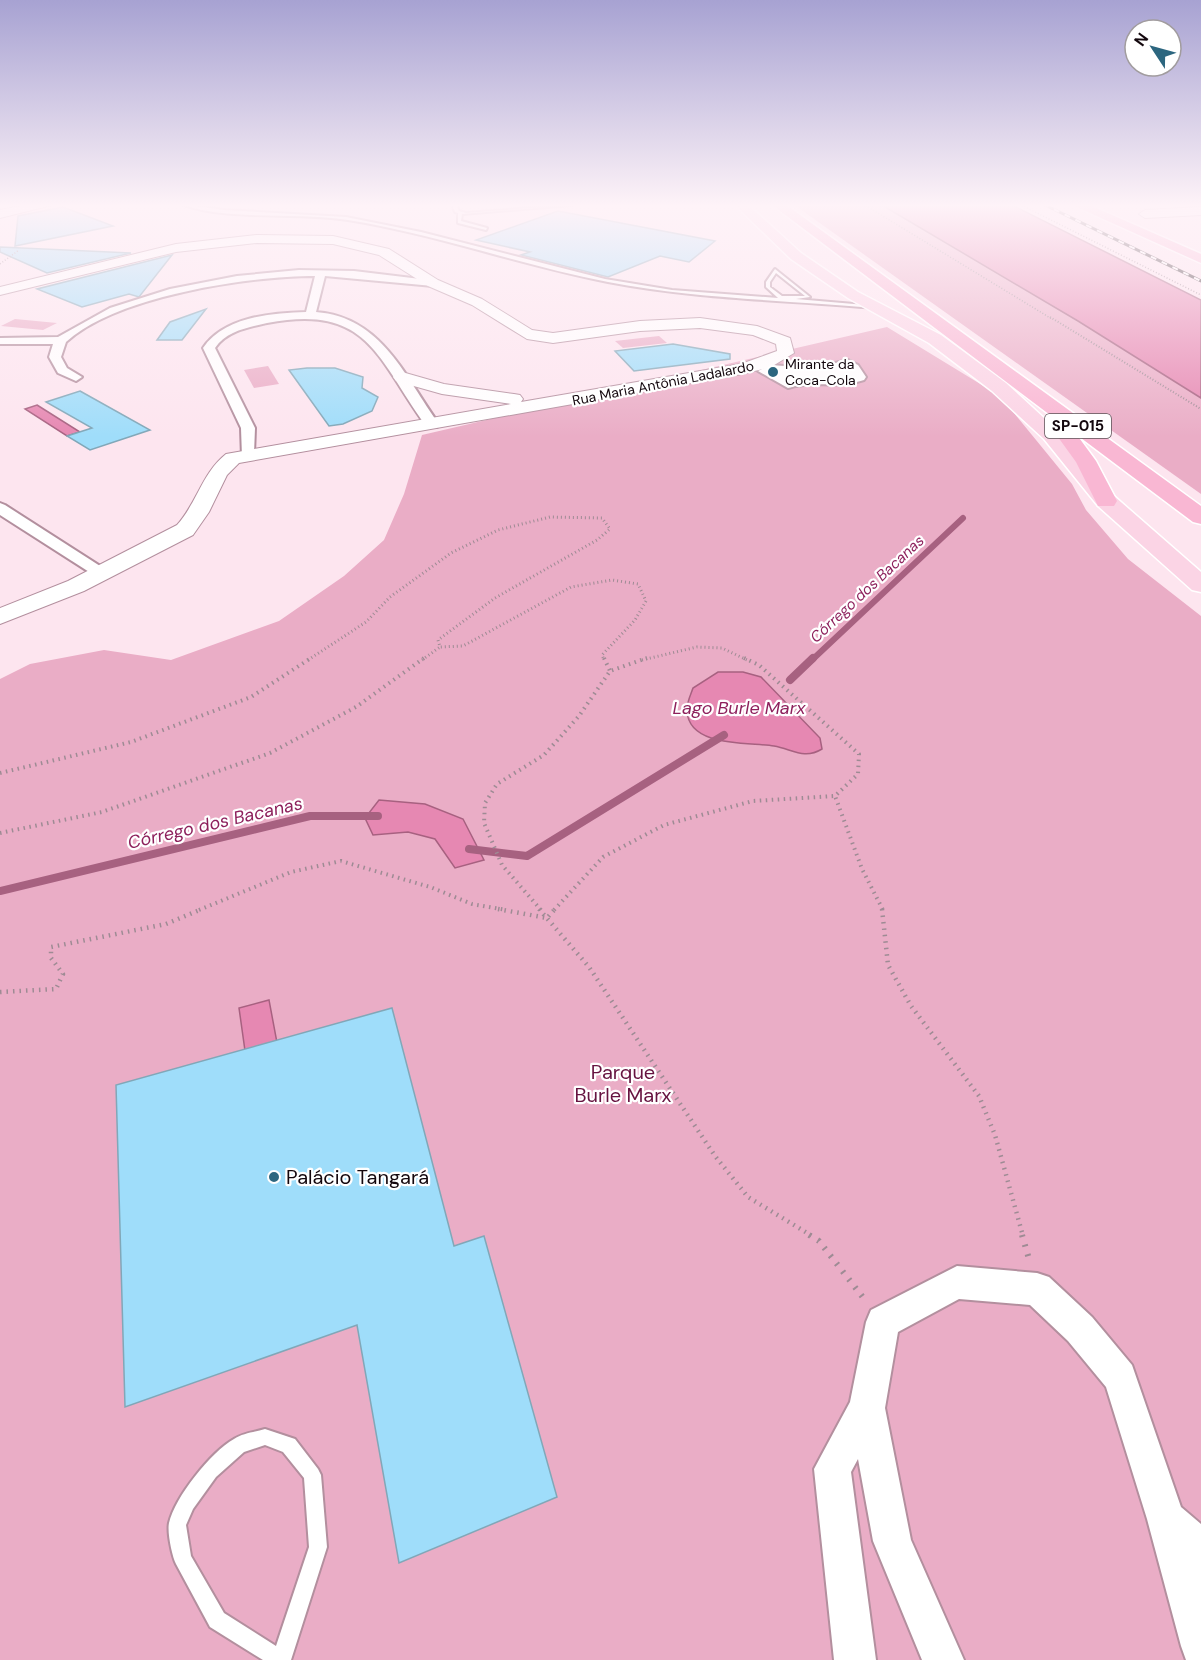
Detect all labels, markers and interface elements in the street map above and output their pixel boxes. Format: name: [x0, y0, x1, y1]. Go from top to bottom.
north arrow: [1123, 18, 1183, 78]
text: N: [1129, 29, 1153, 50]
place label: Mirante da Coca-Cola: [785, 355, 856, 389]
street label: Rua Maria Antônia Ladalardo: [571, 357, 755, 409]
marker: Mirante da Coca-Cola: [766, 365, 780, 379]
road number: SP-015: [1045, 414, 1111, 438]
water label: Córrego dos Bacanas: [806, 531, 928, 647]
water label: Lago Burle Marx: [673, 696, 806, 720]
water label: Córrego dos Bacanas: [125, 791, 305, 855]
park label: Parque Burle Marx: [574, 1059, 672, 1108]
place label: Palácio Tangará: [286, 1164, 429, 1190]
marker: Palácio Tangará: [267, 1170, 281, 1184]

